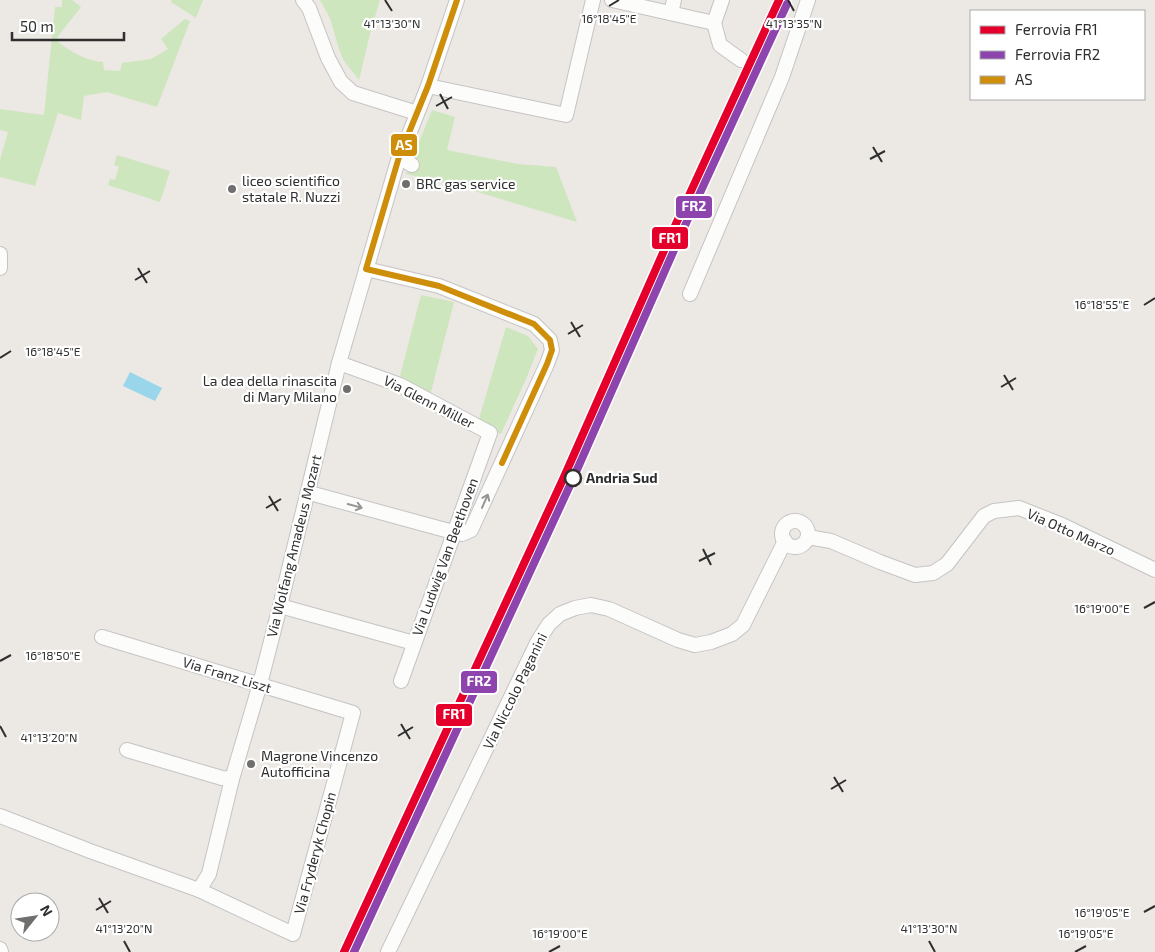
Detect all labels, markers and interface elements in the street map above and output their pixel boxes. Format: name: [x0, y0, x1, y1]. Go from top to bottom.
scale bar: [12, 10, 125, 42]
legend: [970, 10, 1145, 100]
text: 16°18'45"E: [581, 11, 637, 25]
text: 41°13'30"N: [363, 16, 421, 30]
text: 41°13'35"N: [766, 16, 822, 30]
text: 50 m: [20, 17, 54, 35]
text: Ferrovia FR1: [1015, 20, 1098, 38]
text: Ferrovia FR2: [1015, 45, 1100, 63]
text: AS: [1015, 70, 1033, 88]
line badge: AS: [390, 133, 418, 157]
text: AS: [395, 136, 413, 153]
place label: liceo scientifico statale R. Nuzzi: [242, 172, 341, 205]
place label: BRC gas service: [416, 175, 515, 192]
marker: BRC gas service: [400, 178, 412, 190]
marker: liceo scientifico statale R. Nuzzi: [226, 183, 238, 195]
line badge: FR2: [675, 195, 713, 219]
text: FR2: [682, 197, 707, 214]
line badge: FR1: [651, 226, 689, 250]
text: FR1: [659, 229, 681, 246]
text: 16°18'55"E: [1075, 297, 1129, 311]
text: 16°18'45"E: [25, 344, 81, 358]
street label: Via Glenn Miller: [381, 371, 478, 432]
place label: La dea della rinascita di Mary Milano: [203, 372, 337, 405]
marker: La dea della rinascita di Mary Milano: [341, 383, 353, 395]
street label: Via Wolfang Amadeus Mozart: [263, 453, 324, 639]
marker: Andria Sud: [564, 469, 582, 487]
place label: Andria Sud: [586, 469, 658, 486]
street label: Via Ludwig Van Beethoven: [408, 476, 481, 638]
one-way arrow: [480, 494, 490, 509]
one-way arrow: [347, 502, 363, 511]
street label: Via Otto Marzo: [1025, 505, 1118, 559]
text: 16°19'00"E: [1074, 601, 1130, 615]
street label: Via Niccolo Paganini: [479, 630, 550, 752]
text: 16°18'50"E: [25, 648, 81, 662]
street label: Via Franz Liszt: [181, 653, 274, 696]
line badge: FR2: [460, 670, 498, 694]
text: FR2: [467, 672, 492, 689]
line badge: FR1: [435, 703, 473, 727]
text: FR1: [443, 705, 465, 722]
text: 41°13'20"N: [20, 730, 78, 744]
place label: Magrone Vincenzo Autofficina: [261, 747, 378, 780]
marker: Magrone Vincenzo Autofficina: [245, 758, 257, 770]
street label: Via Fryderyk Chopin: [290, 790, 339, 916]
north arrow: [10, 892, 60, 942]
text: N: [37, 902, 57, 919]
text: 16°19'05"E: [1075, 905, 1130, 919]
text: 41°13'20"N: [95, 921, 153, 935]
text: 41°13'30"N: [900, 921, 958, 935]
text: 16°19'00"E: [532, 926, 588, 940]
text: 16°19'05"E: [1059, 926, 1114, 940]

